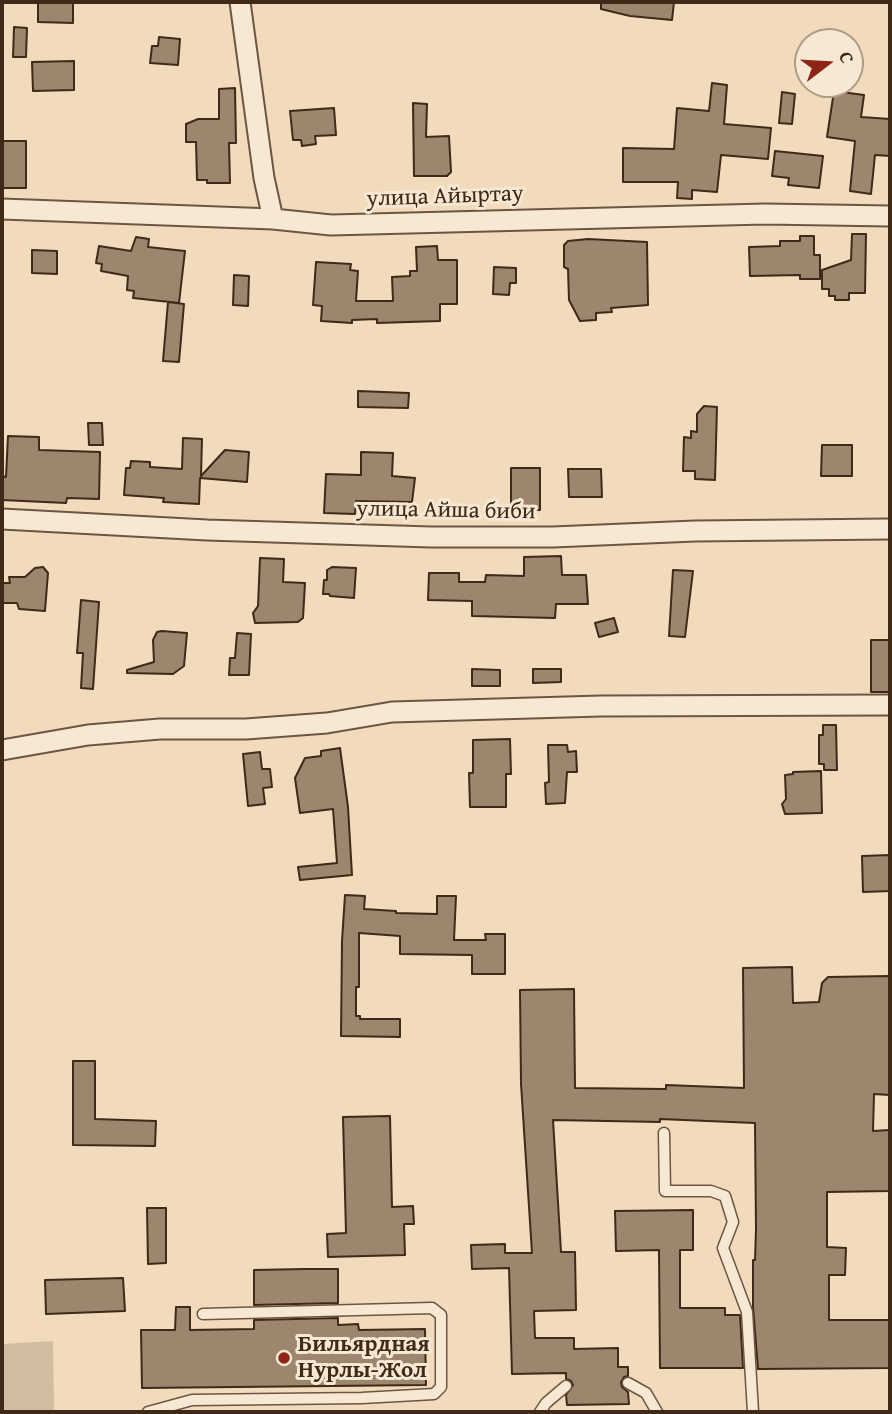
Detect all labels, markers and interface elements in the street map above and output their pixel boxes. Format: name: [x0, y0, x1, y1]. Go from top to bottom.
north arrow: [794, 28, 864, 98]
text: С: [832, 48, 862, 67]
street label: улица Айыртау: [366, 180, 524, 214]
street label: улица Айша биби: [356, 496, 536, 526]
place label: Бильярдная Нурлы-Жол: [298, 1331, 430, 1385]
marker: Бильярдная Нурлы-Жол: [276, 1350, 292, 1366]

